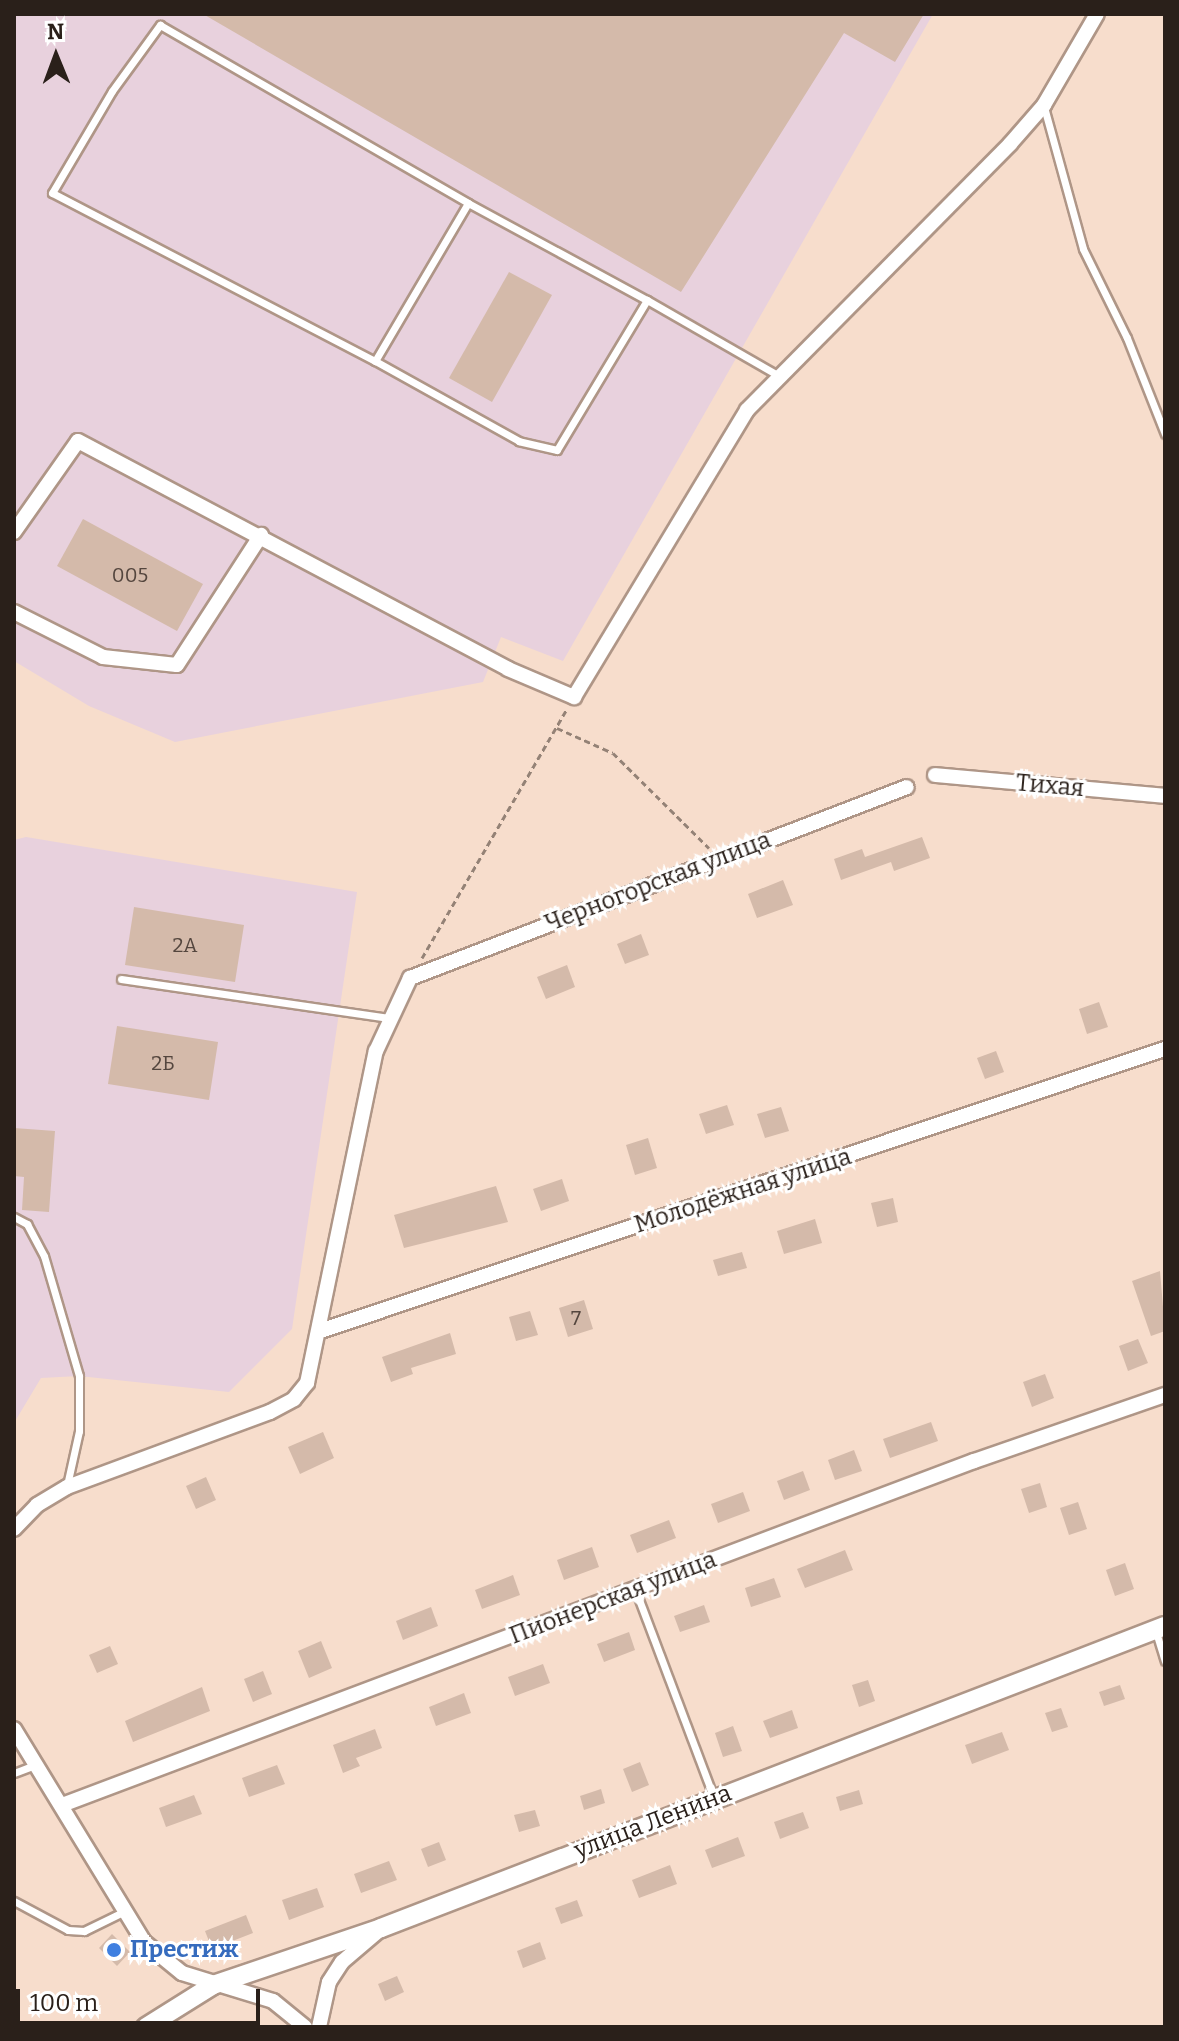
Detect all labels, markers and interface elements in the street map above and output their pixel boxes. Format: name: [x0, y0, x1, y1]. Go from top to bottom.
north arrow: [16, 16, 96, 96]
text: N: [47, 18, 64, 45]
house number: 005: [112, 563, 148, 587]
street label: Тихая: [1015, 769, 1085, 803]
street label: Черногорская улица: [541, 826, 775, 938]
house number: 2А: [172, 933, 198, 957]
house number: 2Б: [151, 1051, 175, 1075]
street label: Молодёжная улица: [631, 1142, 855, 1240]
house number: 7: [571, 1306, 581, 1330]
street label: Пионерская улица: [506, 1545, 720, 1651]
street label: улица Ленина: [570, 1779, 736, 1865]
place label: Престиж: [130, 1936, 239, 1964]
marker: Престиж: [105, 1941, 123, 1959]
scale bar: [20, 1973, 264, 2023]
text: 100 m: [30, 1989, 98, 2017]

